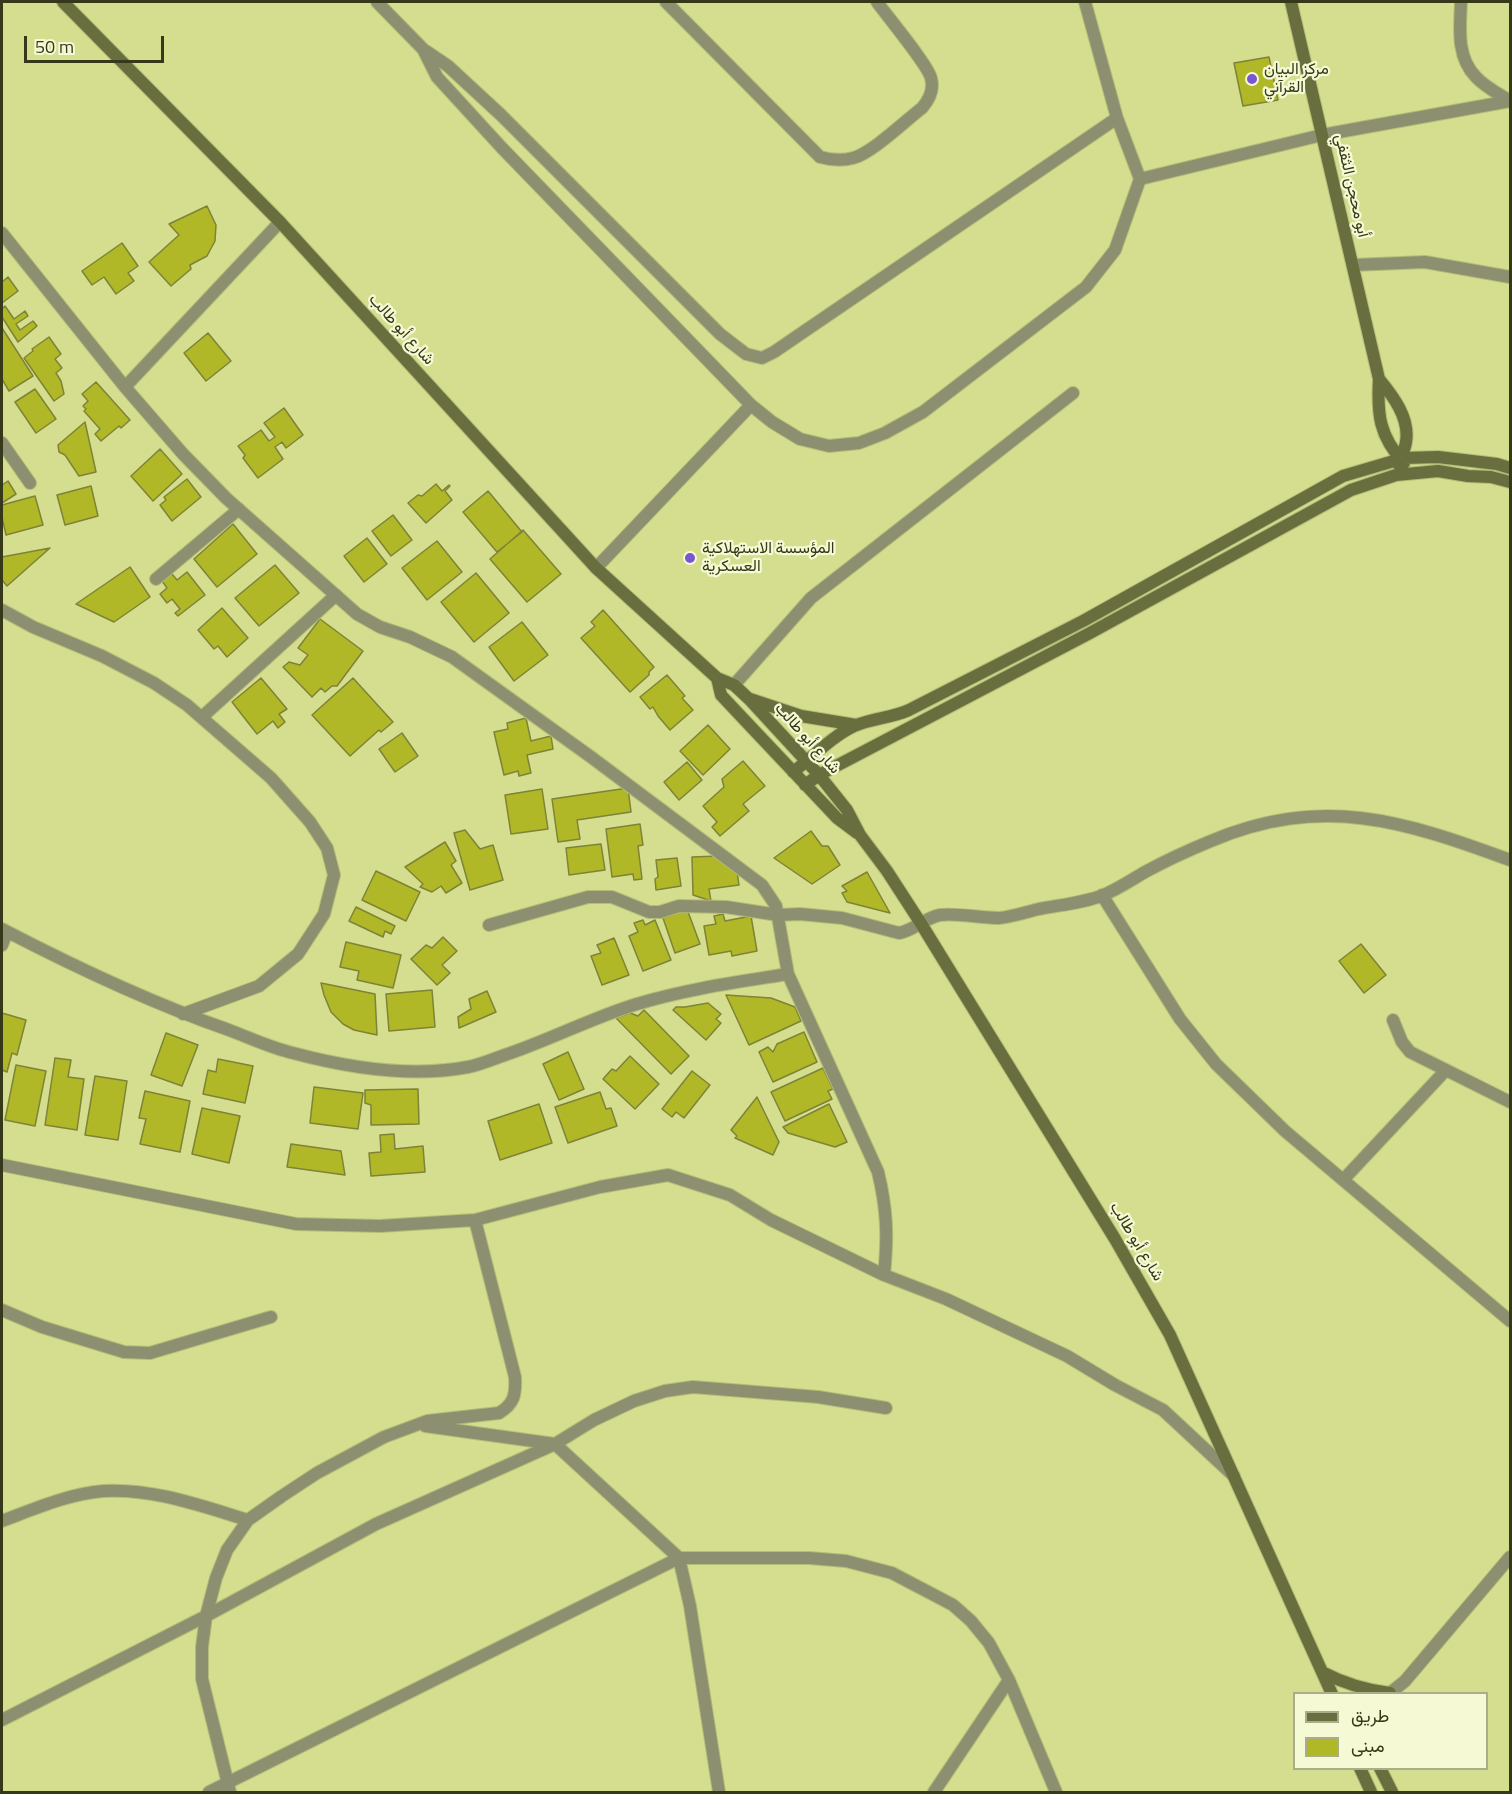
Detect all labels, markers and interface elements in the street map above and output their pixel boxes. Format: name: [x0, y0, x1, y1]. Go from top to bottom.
scale bar: [27, 24, 166, 62]
text: 50 m: [35, 33, 74, 60]
place label: مركز البيان القرآني: [1264, 60, 1329, 98]
marker: مركز البيان القرآني: [1245, 72, 1259, 86]
street label: أبو محجن الثقفي: [1330, 133, 1372, 239]
street label: شارع أبو طالب: [364, 291, 438, 369]
place label: المؤسسة الاستهلاكية العسكرية: [702, 539, 835, 577]
marker: المؤسسة الاستهلاكية العسكرية: [683, 551, 697, 565]
street label: شارع أبو طالب: [770, 700, 844, 778]
street label: شارع أبو طالب: [1105, 1199, 1167, 1285]
legend: [1293, 1692, 1488, 1770]
text: طريق: [1351, 1702, 1389, 1729]
text: مبنى: [1351, 1732, 1385, 1759]

